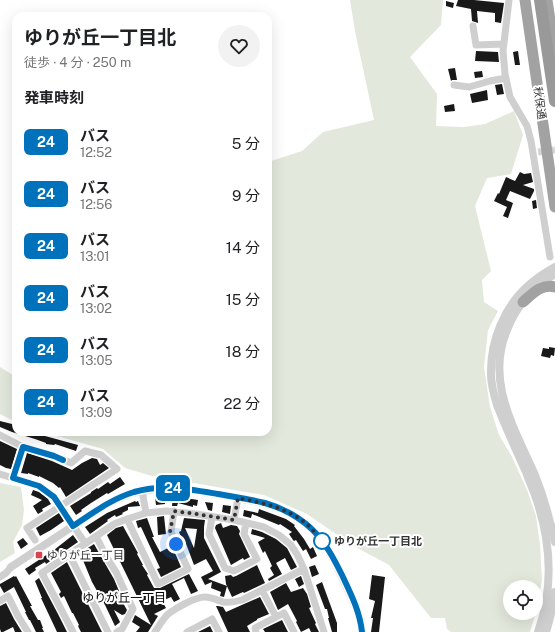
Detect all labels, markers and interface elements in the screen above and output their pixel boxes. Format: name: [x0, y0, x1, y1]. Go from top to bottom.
button: heart: [218, 25, 260, 67]
text: ゆりが丘一丁目北: [24, 26, 176, 48]
text: 徒歩 · 4 分 · 250 m: [24, 55, 131, 70]
street label: 秋保通: [532, 86, 548, 120]
text: 発車時刻: [24, 89, 84, 106]
text: バス: [80, 127, 110, 144]
text: 24: [37, 134, 55, 150]
text: 5 分: [232, 135, 260, 152]
text: 12:52: [80, 145, 112, 160]
text: バス: [80, 179, 110, 196]
text: 24: [37, 186, 55, 202]
text: 9 分: [232, 187, 260, 204]
text: 12:56: [80, 197, 112, 212]
text: バス: [80, 231, 110, 248]
text: 24: [37, 238, 55, 254]
text: 14 分: [226, 239, 260, 256]
text: 13:01: [80, 249, 110, 264]
text: バス: [80, 283, 110, 300]
text: 24: [37, 290, 55, 306]
text: 15 分: [226, 291, 260, 308]
text: 13:02: [80, 301, 112, 316]
text: バス: [80, 335, 110, 352]
text: 24: [37, 342, 55, 358]
text: 18 分: [226, 343, 260, 360]
text: 13:05: [80, 353, 113, 368]
text: バス: [80, 387, 110, 404]
text: 24: [37, 394, 55, 410]
text: 22 分: [223, 395, 260, 412]
text: 13:09: [80, 405, 112, 420]
line badge: 24: [155, 475, 191, 501]
text: 24: [164, 480, 182, 496]
marker: ゆりが丘一丁目北: [313, 532, 331, 550]
your location: [166, 534, 186, 554]
place label: ゆりが丘一丁目北: [334, 535, 422, 547]
place label: ゆりが丘一丁目: [47, 549, 124, 561]
marker: ゆりが丘一丁目: [34, 550, 44, 560]
map controls: [503, 580, 543, 620]
button: locate: [503, 580, 543, 620]
district label: ゆりが丘一丁目: [82, 591, 166, 605]

